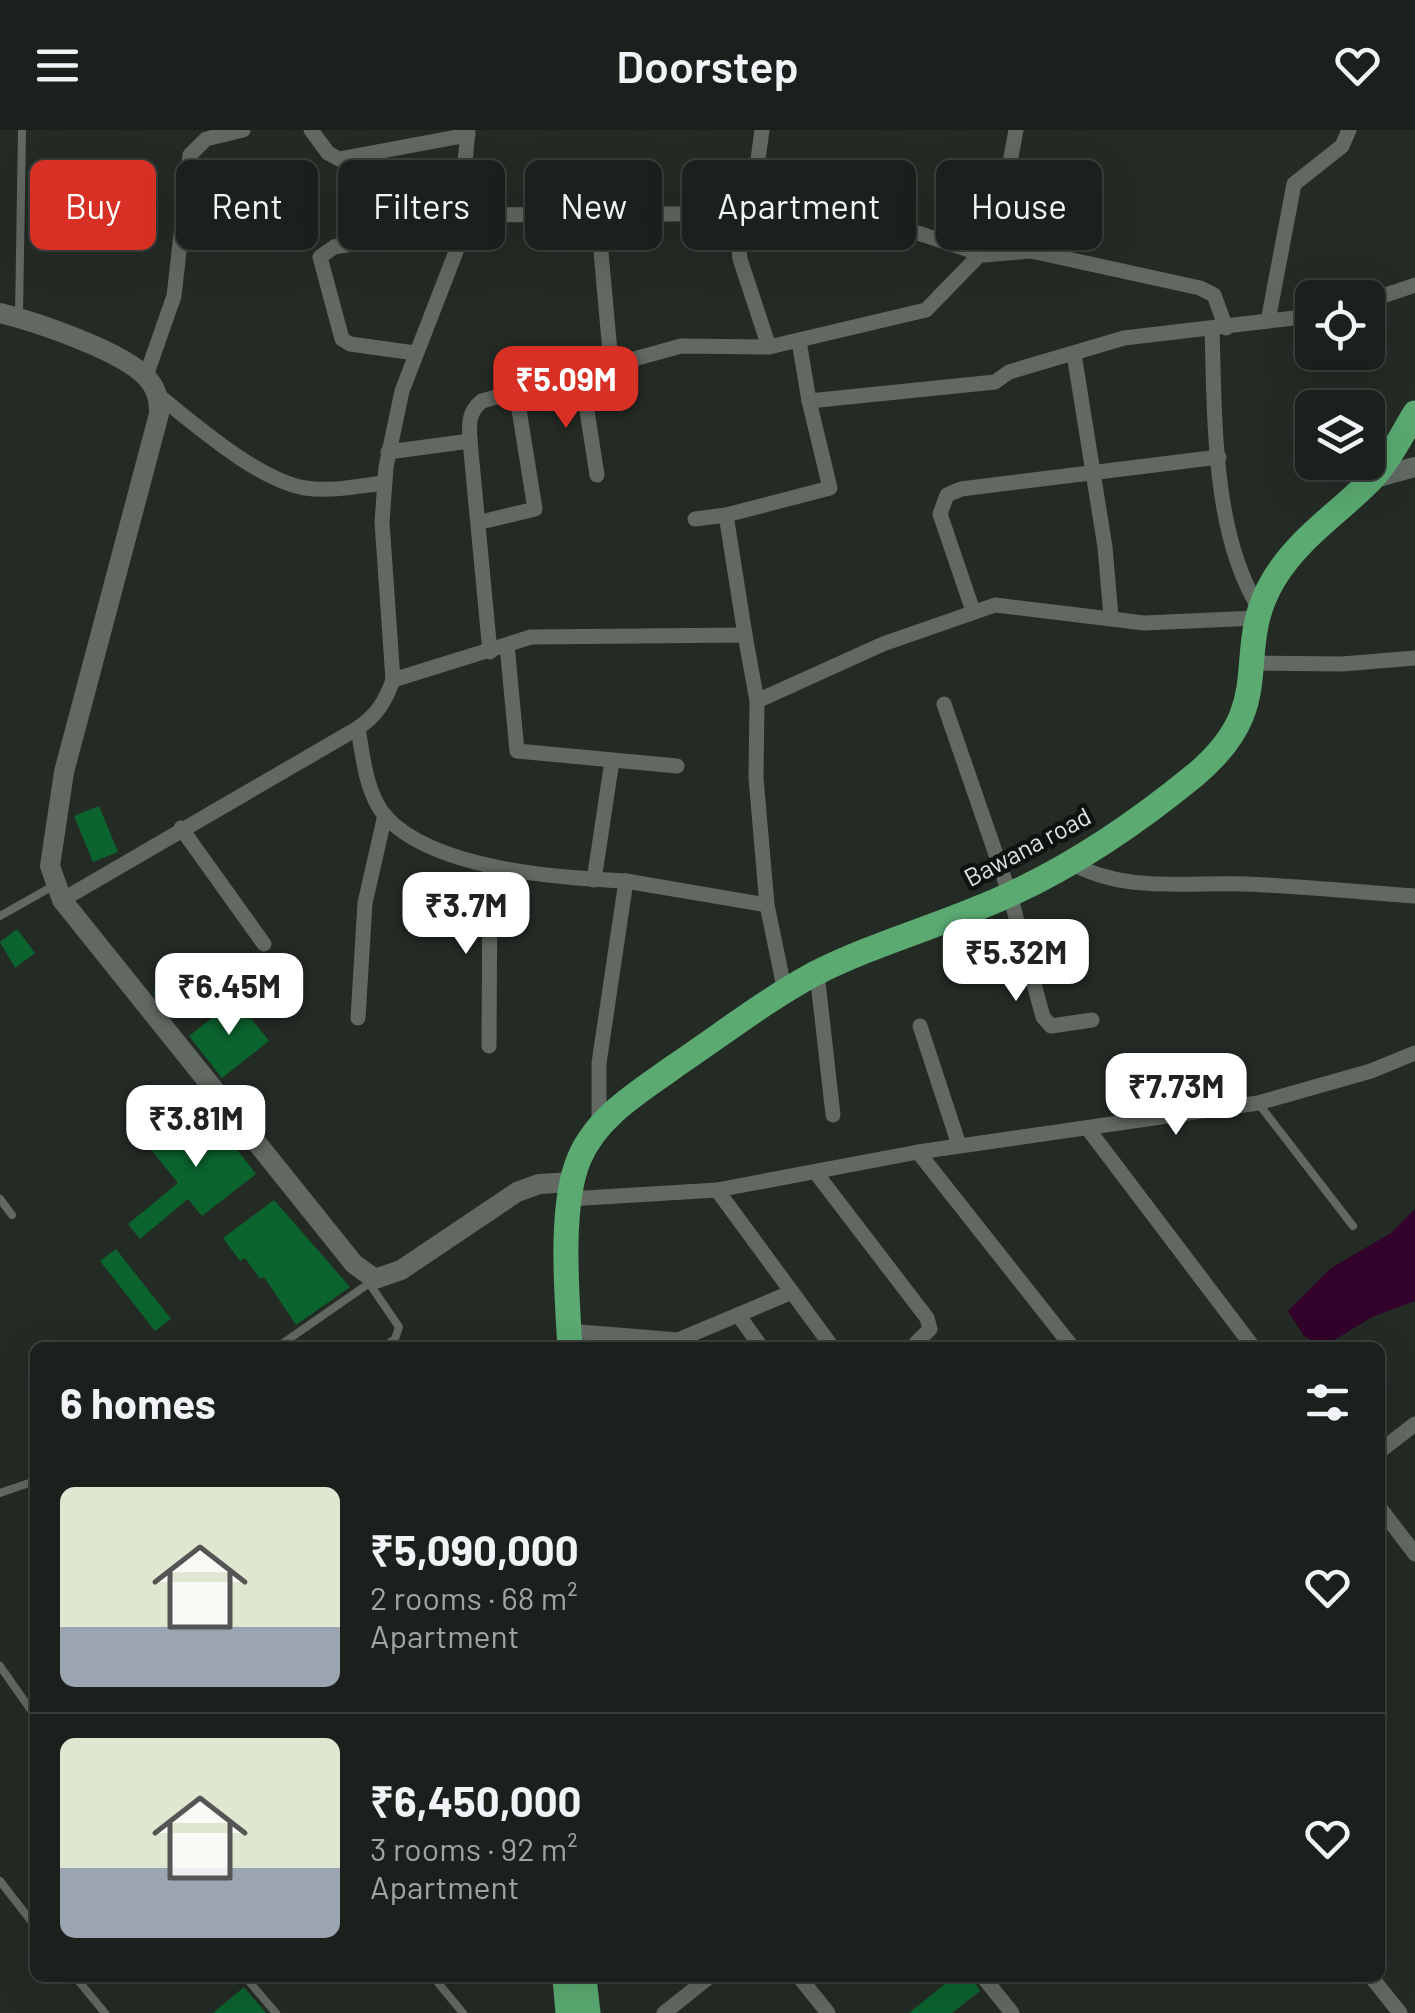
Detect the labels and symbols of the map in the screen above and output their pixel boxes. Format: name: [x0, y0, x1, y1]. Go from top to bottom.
pin: ₹5.09M: [485, 346, 647, 431]
street label: Bawana road: [959, 800, 1095, 892]
pin: ₹3.7M: [396, 872, 536, 957]
pin: ₹5.32M: [935, 919, 1097, 1004]
pin: ₹6.45M: [148, 953, 310, 1038]
pin: ₹7.73M: [1095, 1053, 1257, 1138]
pin: ₹3.81M: [115, 1085, 277, 1170]

